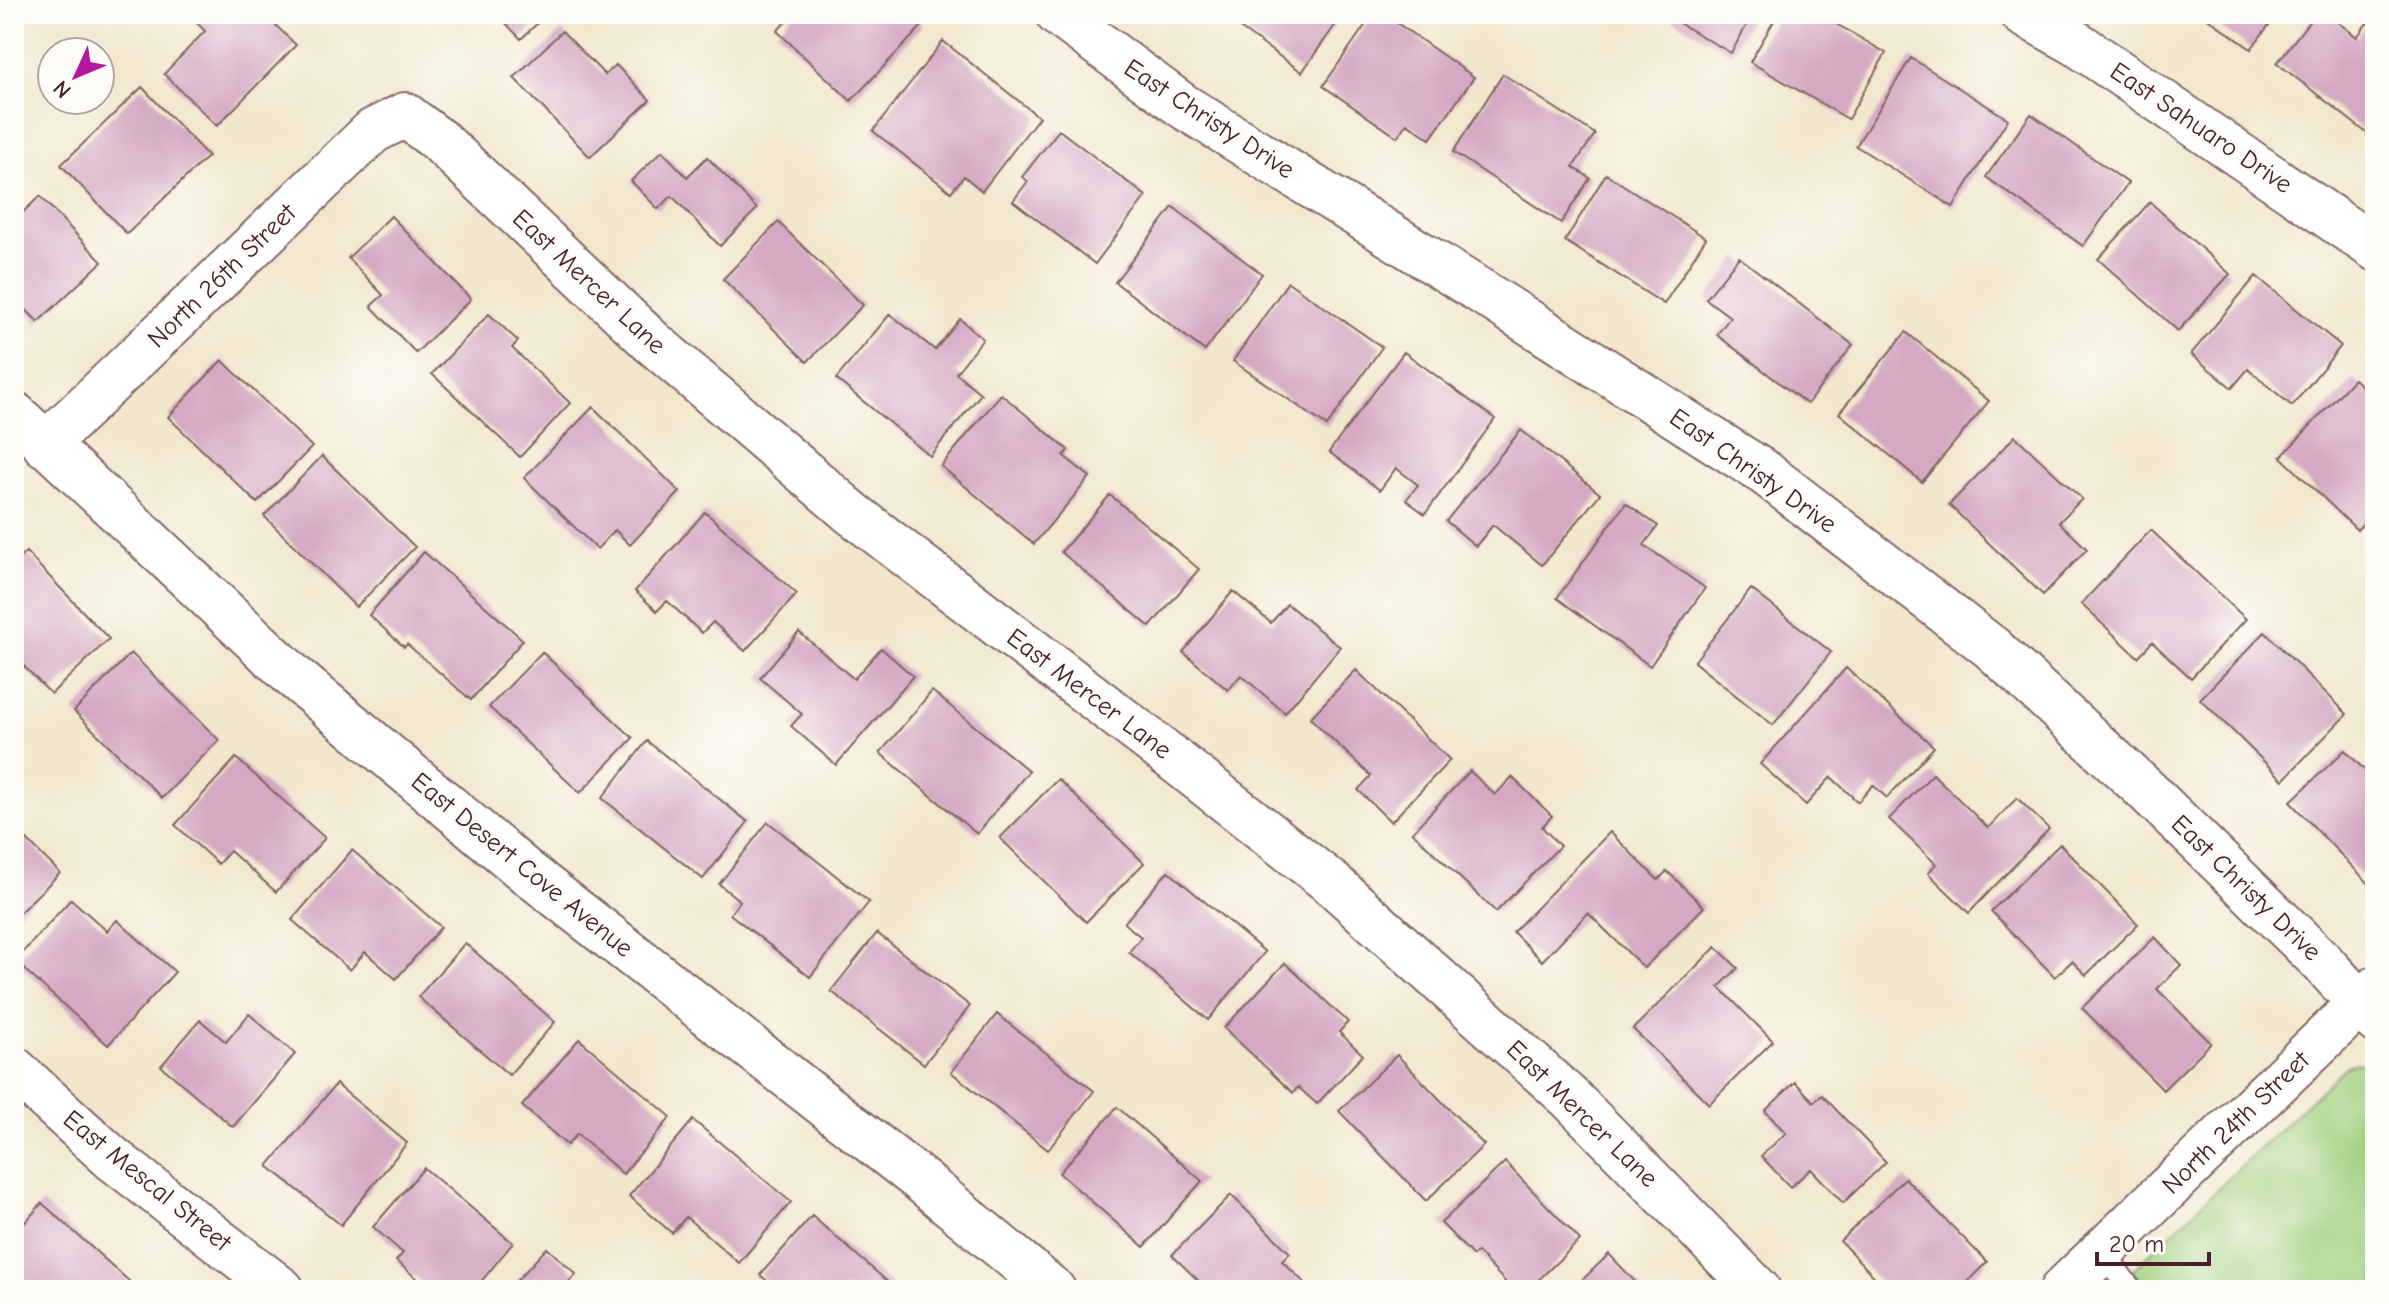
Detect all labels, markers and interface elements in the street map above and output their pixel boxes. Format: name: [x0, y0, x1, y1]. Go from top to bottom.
north arrow: [36, 36, 116, 116]
street label: East Christy Drive: [1118, 53, 1300, 185]
street label: East Sahuaro Drive: [2104, 56, 2298, 200]
text: N: [48, 75, 77, 103]
street label: North 26th Street: [142, 197, 303, 354]
street label: East Mercer Lane: [506, 203, 672, 361]
street label: East Christy Drive: [1664, 402, 1842, 540]
street label: East Mercer Lane: [1001, 622, 1177, 766]
street label: East Desert Cove Avenue: [405, 766, 639, 964]
street label: East Christy Drive: [2165, 809, 2327, 967]
street label: East Mercer Lane: [1500, 1034, 1664, 1194]
street label: North 24th Street: [2156, 1044, 2317, 1201]
street label: East Mescal Street: [57, 1104, 238, 1259]
scale bar: [2097, 1216, 2209, 1266]
text: 20 m: [2109, 1230, 2164, 1258]

